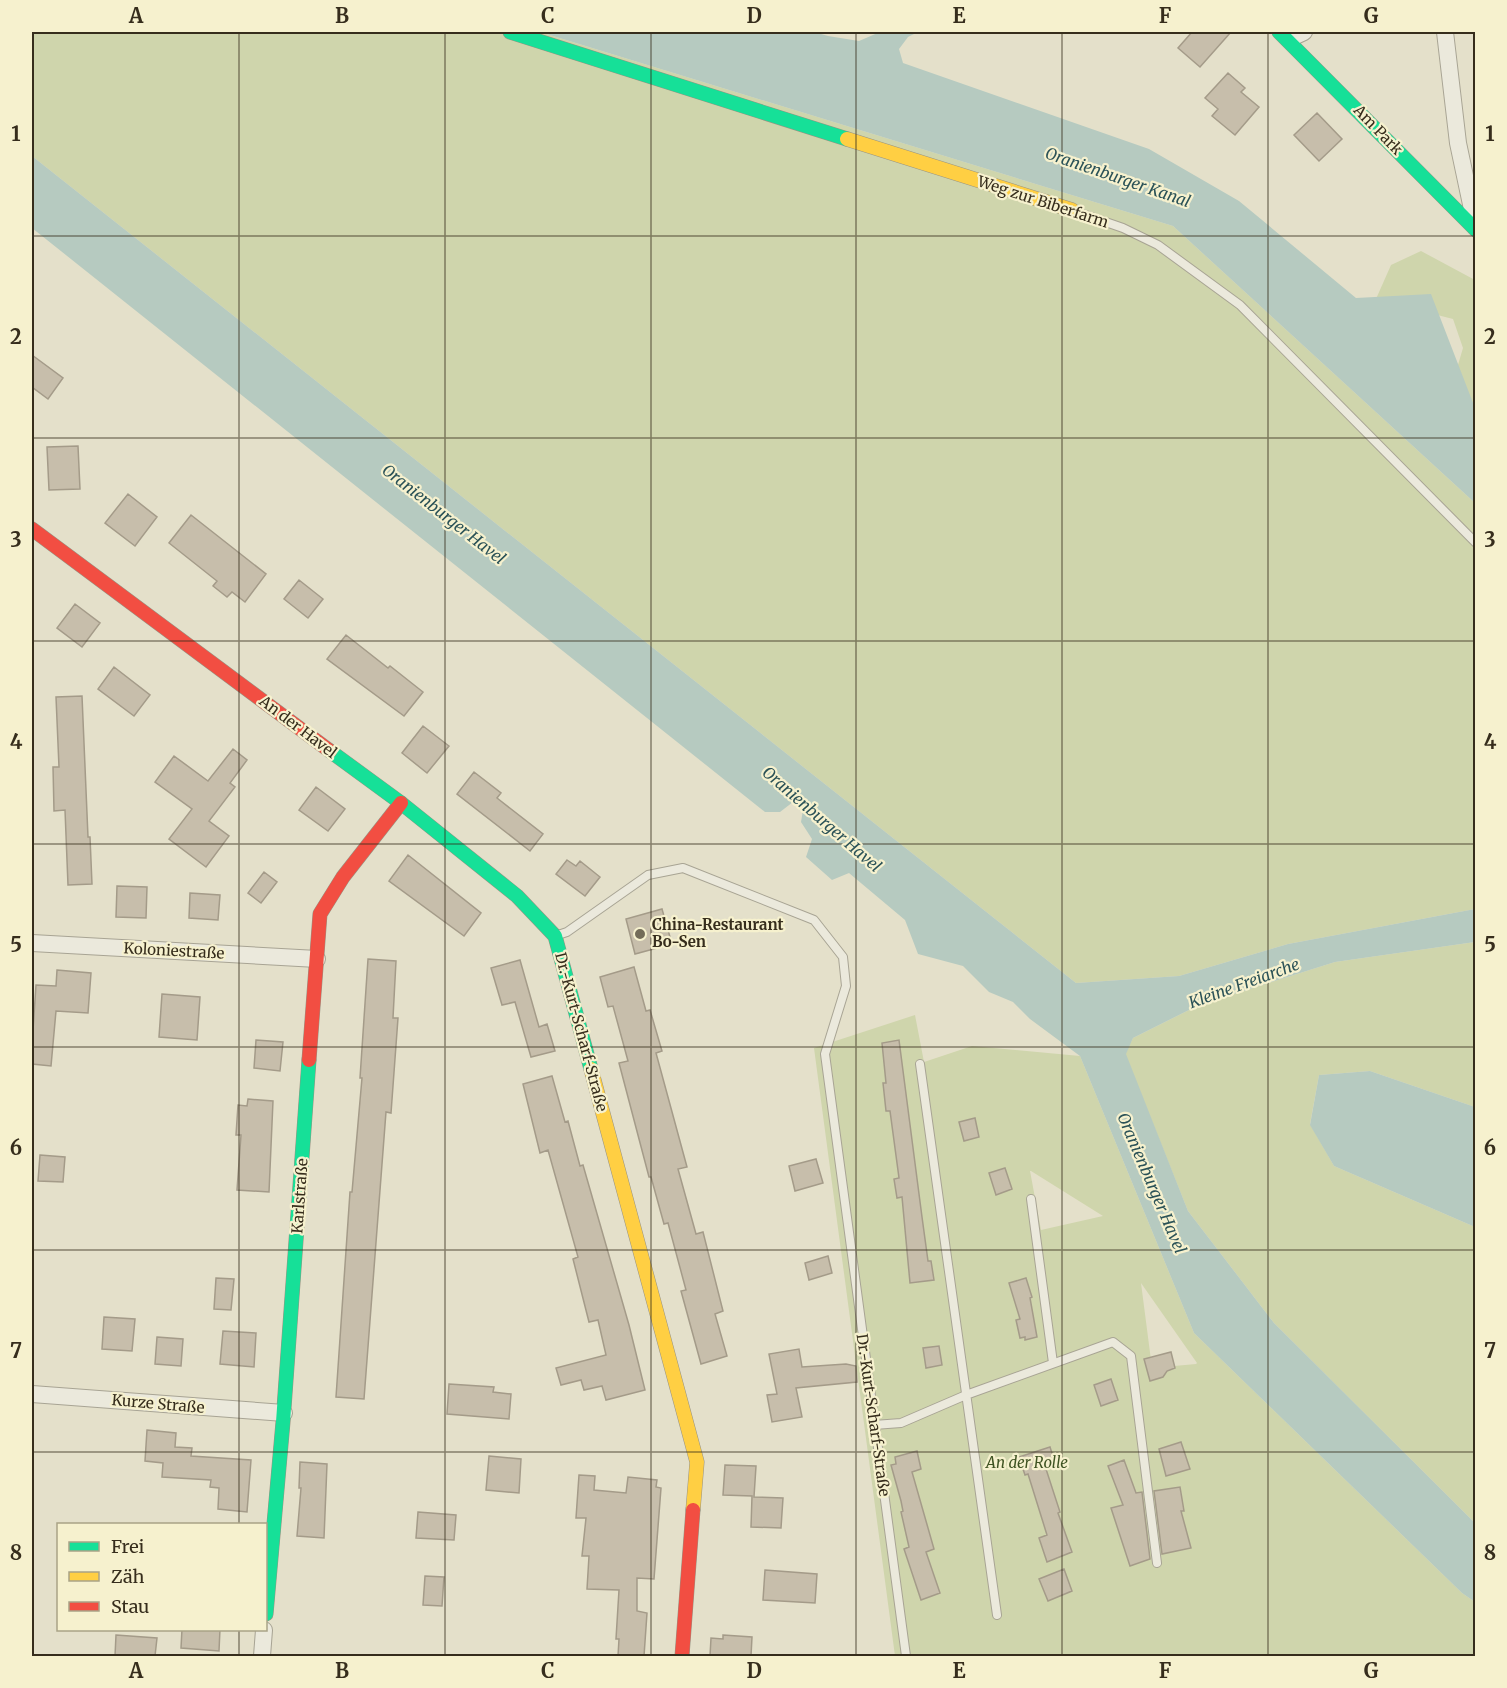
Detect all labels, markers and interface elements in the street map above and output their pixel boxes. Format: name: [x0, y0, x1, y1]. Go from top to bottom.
text: A: [128, 3, 144, 28]
text: B: [335, 3, 349, 28]
text: C: [541, 3, 555, 28]
text: D: [746, 3, 762, 28]
text: E: [952, 3, 966, 28]
text: F: [1159, 3, 1172, 28]
text: G: [1364, 3, 1379, 28]
street label: Am Park: [1349, 100, 1407, 159]
text: 1: [11, 121, 21, 146]
text: 1: [1485, 121, 1495, 146]
water label: Oranienburger Kanal: [1043, 143, 1194, 211]
street label: Weg zur Biberfarm: [974, 171, 1111, 232]
text: 2: [10, 324, 22, 349]
text: 2: [1484, 324, 1496, 349]
water label: Oranienburger Havel: [378, 460, 510, 569]
text: 3: [10, 527, 22, 552]
text: 3: [1484, 527, 1496, 552]
street label: An der Havel: [255, 691, 341, 762]
text: 4: [10, 729, 23, 754]
text: 4: [1484, 729, 1497, 754]
water label: Oranienburger Havel: [758, 762, 886, 876]
place label: China-Restaurant Bo-Sen: [652, 915, 784, 951]
marker: China-Restaurant Bo-Sen: [633, 927, 647, 941]
text: 5: [10, 932, 22, 957]
text: 5: [1484, 932, 1496, 957]
street label: Koloniestraße: [123, 938, 225, 963]
street label: Dr.-Kurt-Scharf-Straße: [551, 950, 612, 1114]
water label: Kleine Freiarche: [1185, 954, 1302, 1013]
water label: Oranienburger Havel: [1113, 1110, 1191, 1257]
text: 6: [10, 1135, 22, 1160]
text: 6: [1484, 1135, 1496, 1160]
street label: Karlstraße: [287, 1157, 312, 1234]
street label: Dr.-Kurt-Scharf-Straße: [853, 1332, 894, 1498]
text: 7: [10, 1338, 22, 1363]
text: 7: [1484, 1338, 1496, 1363]
street label: Kurze Straße: [111, 1390, 205, 1417]
park label: An der Rolle: [985, 1453, 1068, 1472]
legend: [57, 1523, 267, 1631]
text: Frei: [111, 1535, 145, 1558]
text: 8: [10, 1540, 22, 1565]
text: 8: [1484, 1540, 1496, 1565]
text: Zäh: [111, 1565, 145, 1588]
text: Stau: [111, 1595, 149, 1618]
text: A: [128, 1658, 144, 1683]
text: B: [335, 1658, 349, 1683]
text: C: [541, 1658, 555, 1683]
text: D: [746, 1658, 762, 1683]
text: E: [952, 1658, 966, 1683]
text: F: [1159, 1658, 1172, 1683]
text: G: [1364, 1658, 1379, 1683]

